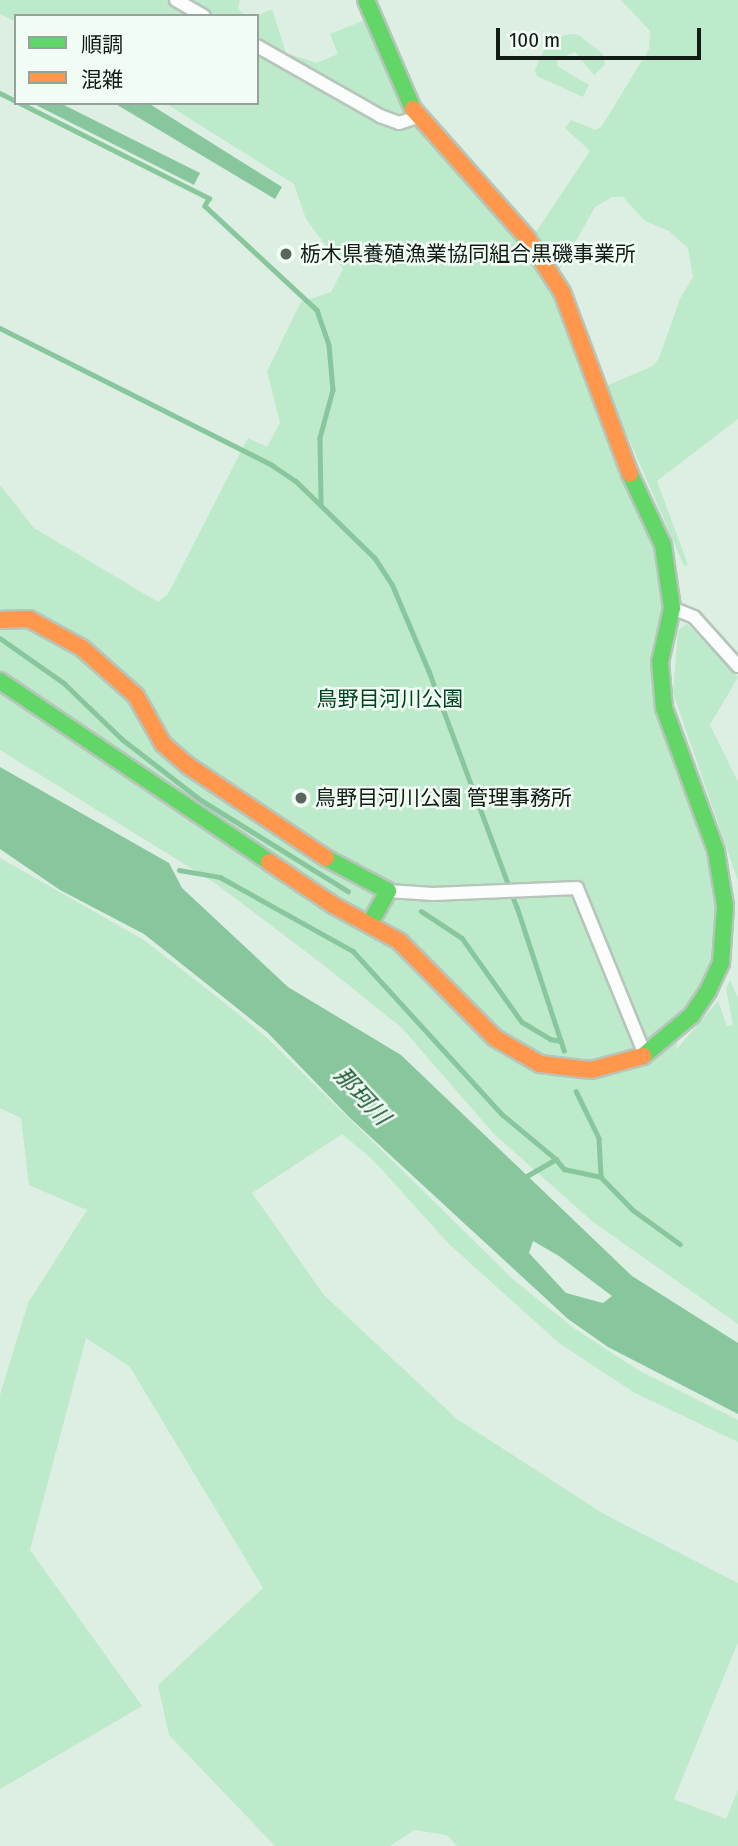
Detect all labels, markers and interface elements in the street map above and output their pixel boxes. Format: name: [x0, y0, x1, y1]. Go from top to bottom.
legend: [14, 14, 259, 105]
scale bar: [500, 14, 705, 58]
text: 100 m: [509, 27, 560, 53]
text: 順調: [81, 32, 123, 58]
text: 混雑: [81, 67, 123, 93]
place label: 栃木県養殖漁業協同組合黒磯事業所: [300, 241, 636, 267]
marker: 栃木県養殖漁業協同組合黒磯事業所: [278, 246, 294, 262]
park label: 鳥野目河川公園: [317, 686, 463, 712]
place label: 鳥野目河川公園 管理事務所: [315, 785, 572, 811]
marker: 鳥野目河川公園 管理事務所: [293, 790, 309, 806]
water label: 那珂川: [328, 1061, 396, 1131]

